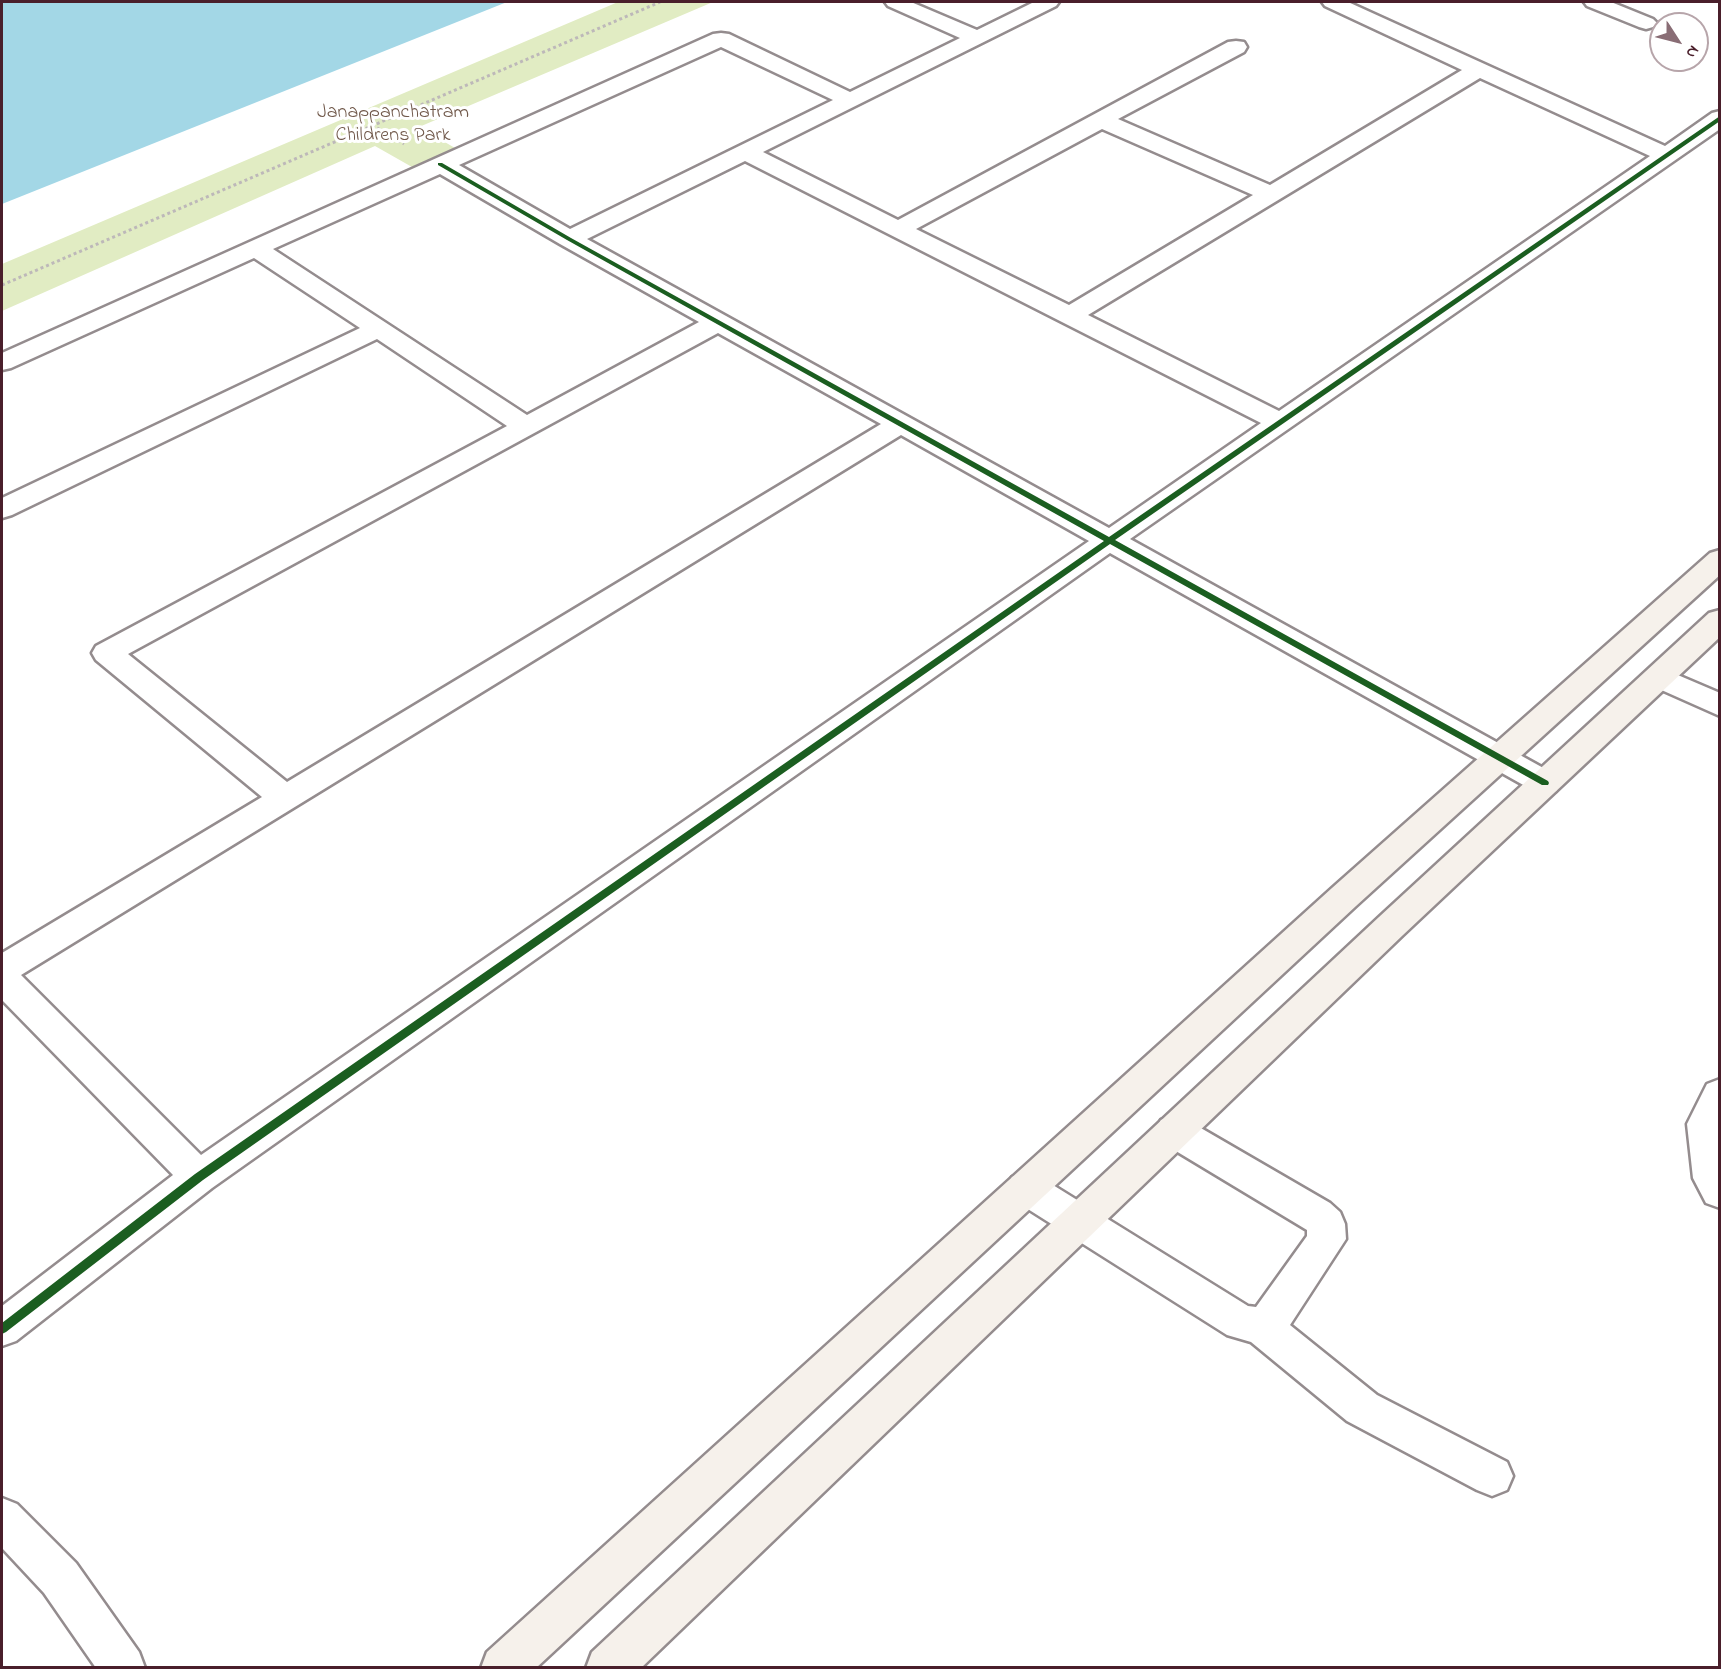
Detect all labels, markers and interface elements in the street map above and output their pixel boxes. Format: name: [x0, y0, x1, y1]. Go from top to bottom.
north arrow: [1649, 12, 1709, 72]
text: N: [1679, 40, 1705, 63]
park label: Janappanchatram Childrens Park: [317, 102, 469, 149]

